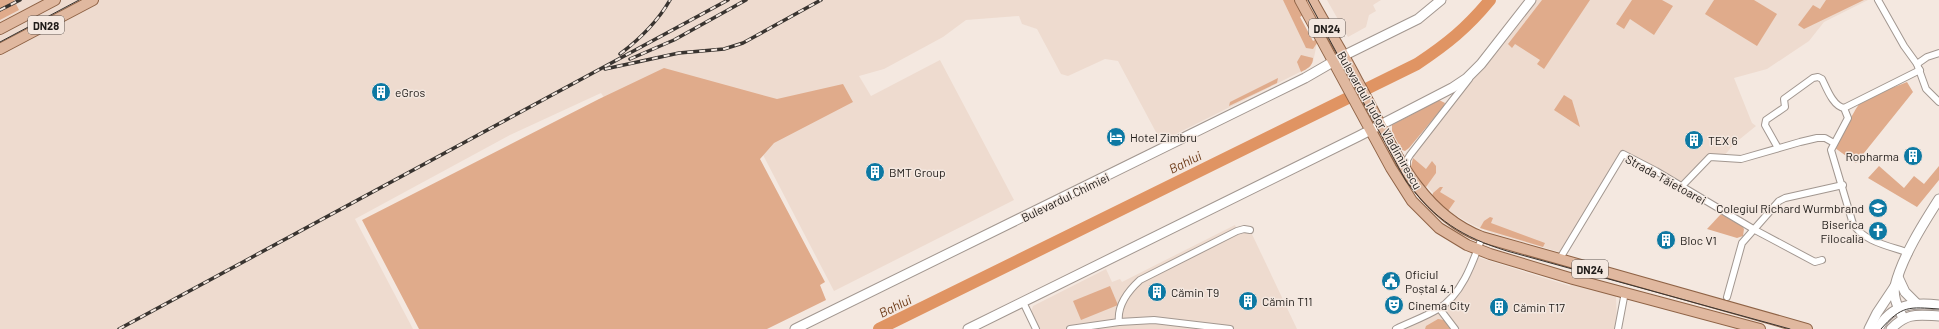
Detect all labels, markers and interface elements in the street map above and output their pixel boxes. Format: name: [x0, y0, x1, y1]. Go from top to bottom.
road number: DN28: [28, 16, 64, 34]
road number: DN24: [1309, 19, 1345, 37]
street label: Bulevardul Tudor Vladimirescu: [1335, 48, 1425, 192]
building icon: eGros: [370, 81, 392, 103]
place label: eGros: [395, 85, 426, 99]
hotel icon: Hotel Zimbru: [1105, 126, 1127, 148]
building icon: TEX 6: [1683, 129, 1705, 151]
place label: Hotel Zimbru: [1130, 130, 1197, 144]
place label: TEX 6: [1708, 133, 1738, 147]
building icon: Ropharma: [1902, 145, 1924, 167]
water label: Bahlui: [1166, 147, 1205, 177]
place label: Ropharma: [1846, 149, 1899, 163]
street label: Strada Tăietoarei: [1623, 151, 1709, 207]
building icon: BMT Group: [864, 161, 886, 183]
place label: BMT Group: [889, 165, 946, 179]
street label: Bulevardul Chimiei: [1019, 170, 1111, 224]
school or university icon: Colegiul Richard Wurmbrand: [1867, 197, 1889, 219]
place label: Colegiul Richard Wurmbrand: [1716, 201, 1864, 215]
place label: Biserica Filocalia: [1820, 217, 1864, 245]
church icon: Biserica Filocalia: [1867, 220, 1889, 242]
building icon: Bloc V1: [1655, 229, 1677, 251]
place label: Bloc V1: [1680, 233, 1717, 247]
road number: DN24: [1572, 260, 1608, 278]
place label: Oficiul Poștal 4.1: [1405, 267, 1454, 295]
public building icon: Oficiul Poștal 4.1: [1380, 270, 1402, 292]
building icon: Cămin T9: [1146, 281, 1168, 303]
place label: Cămin T9: [1171, 285, 1219, 299]
building icon: Cămin T11: [1237, 290, 1259, 312]
water label: Bahlui: [876, 291, 915, 321]
place label: Cămin T11: [1262, 294, 1312, 308]
theatre icon: Cinema City: [1383, 294, 1405, 316]
building icon: Cămin T17: [1488, 296, 1510, 318]
place label: Cinema City: [1408, 298, 1470, 312]
place label: Cămin T17: [1513, 300, 1565, 314]

